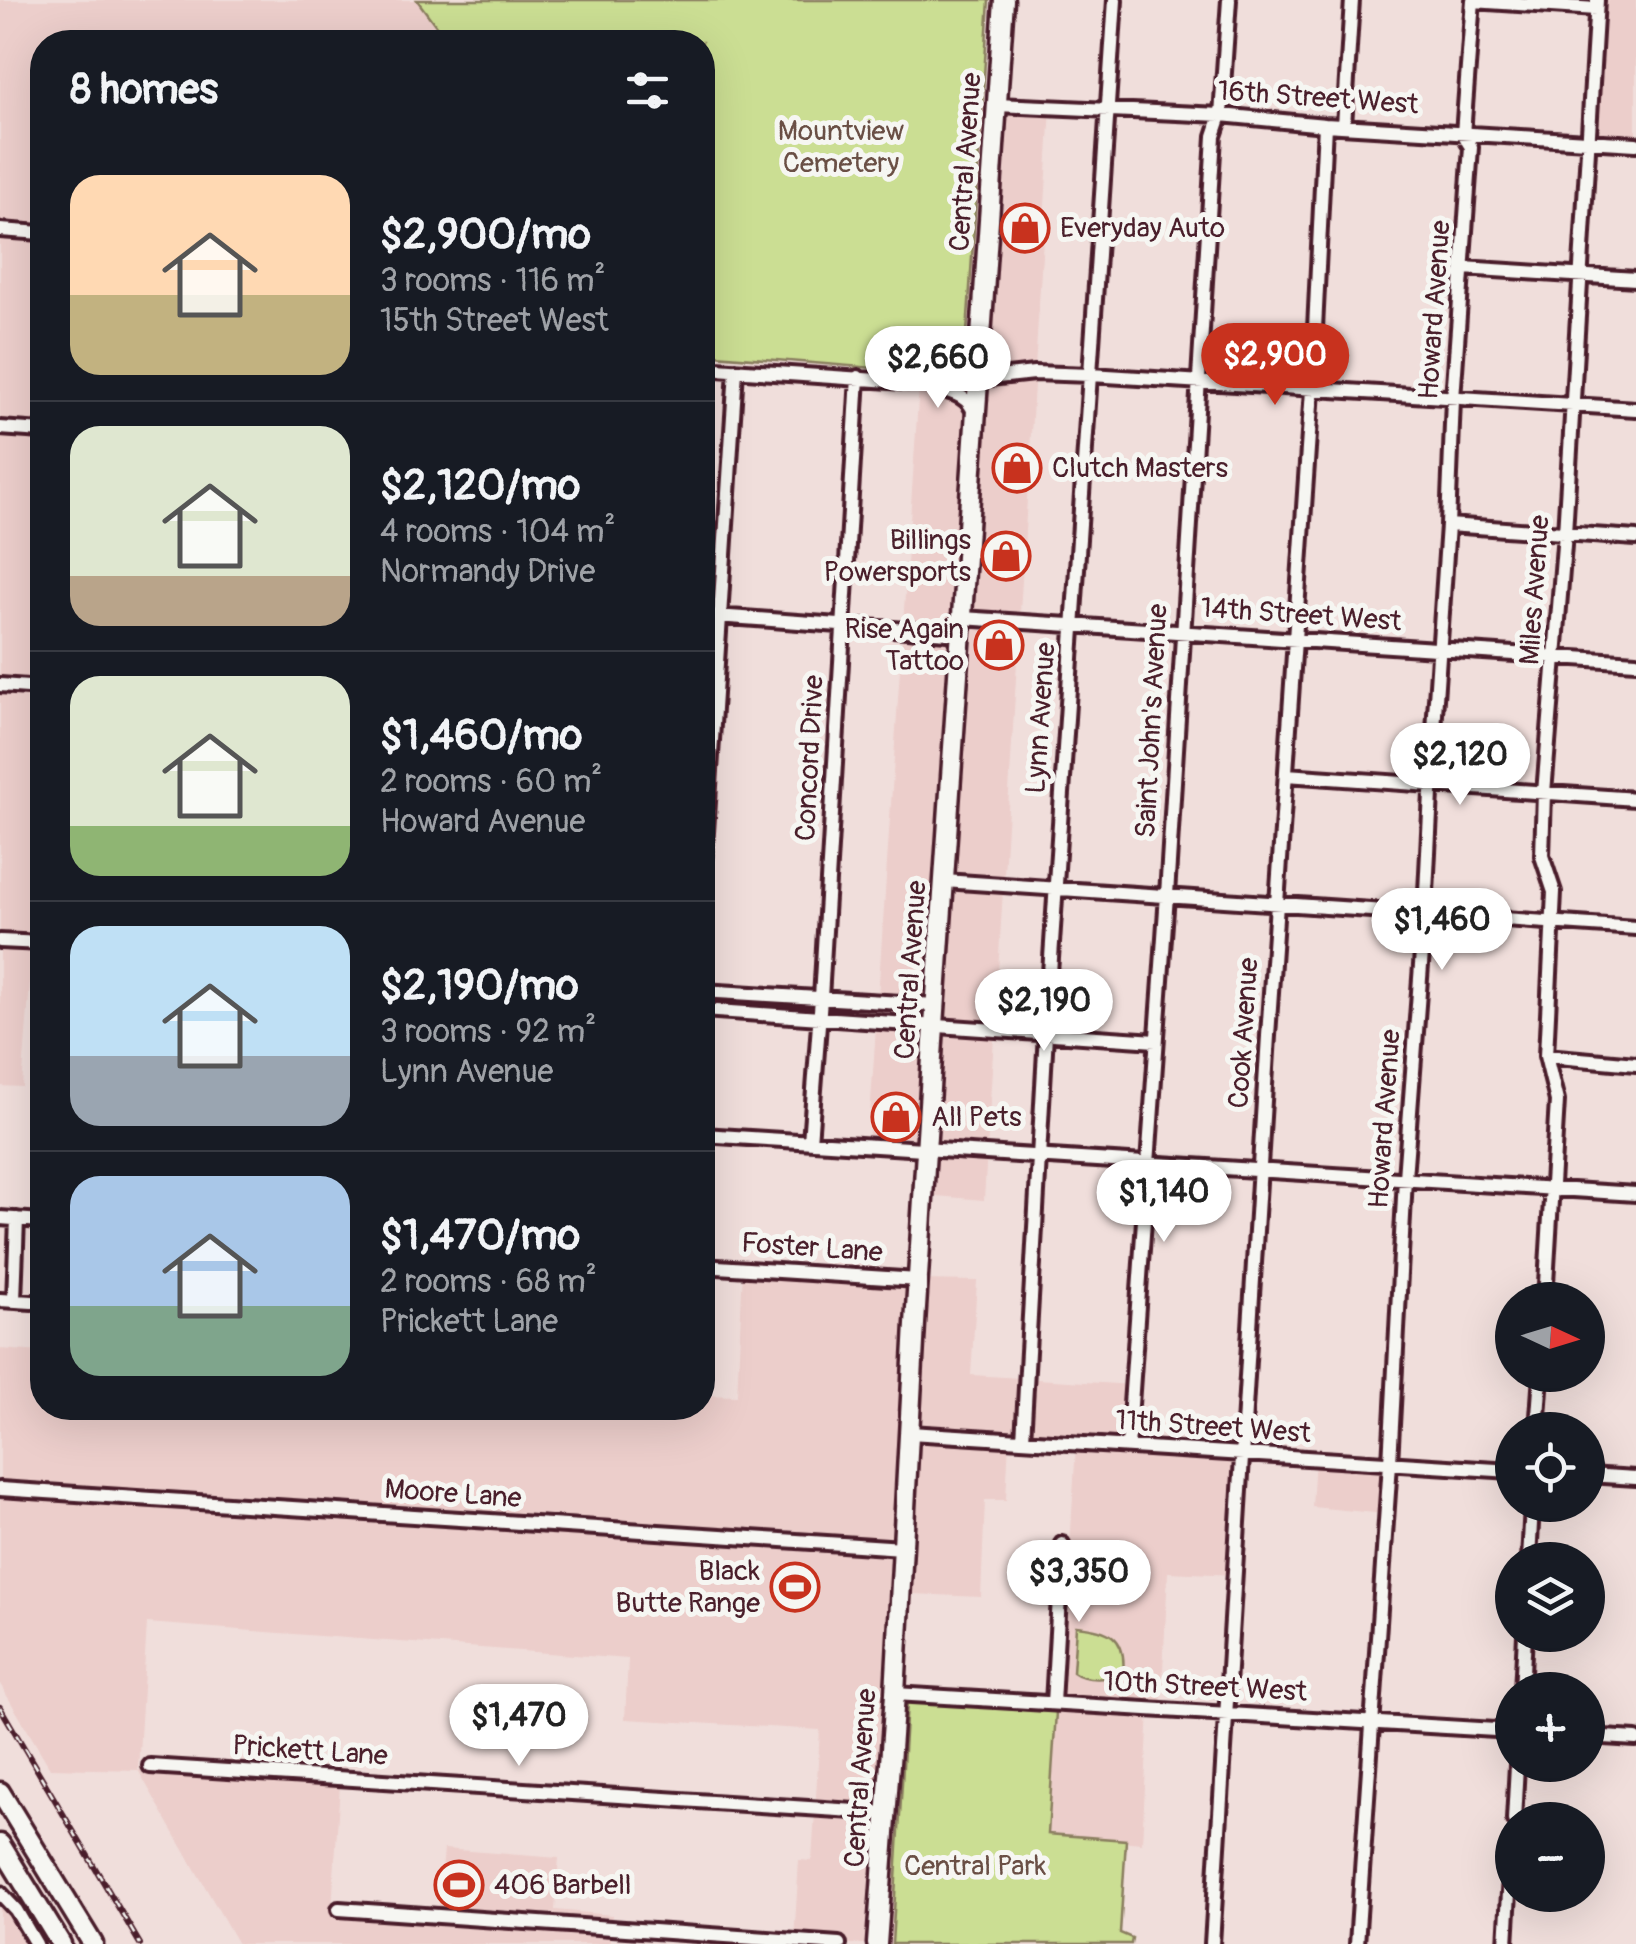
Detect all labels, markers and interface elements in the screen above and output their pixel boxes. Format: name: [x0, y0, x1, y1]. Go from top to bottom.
icon: filters: [620, 63, 675, 118]
text: 8 homes: [70, 64, 218, 116]
street label: Central Avenue: [942, 71, 990, 253]
street label: 16th Street West: [1216, 74, 1420, 123]
park label: Mountview Cemetery: [778, 114, 904, 181]
shop icon: Everyday Auto: [999, 202, 1051, 254]
text: $2,900/mo: [380, 209, 591, 261]
place label: Everyday Auto: [1060, 211, 1225, 246]
icon: home: [150, 215, 270, 335]
street label: Howard Avenue: [1411, 219, 1459, 401]
text: 3 rooms · 116 m²: [380, 261, 605, 301]
text: 15th Street West: [380, 301, 609, 341]
pin: $2,900: [1194, 323, 1356, 408]
pin: $2,660: [857, 326, 1019, 411]
text: $2,900: [1223, 335, 1327, 375]
text: $2,660: [887, 338, 989, 378]
shop icon: Clutch Masters: [991, 442, 1043, 494]
place label: Clutch Masters: [1052, 451, 1229, 486]
text: $2,120/mo: [380, 460, 580, 512]
icon: home: [150, 466, 270, 586]
text: 4 rooms · 104 m²: [380, 512, 615, 552]
street label: Miles Avenue: [1512, 514, 1558, 666]
place label: Billings Powersports: [824, 523, 971, 590]
shop icon: Billings Powersports: [980, 530, 1032, 582]
text: Normandy Drive: [380, 552, 595, 592]
street label: 14th Street West: [1199, 591, 1403, 640]
street label: Saint John's Avenue: [1128, 603, 1176, 839]
place label: Rise Again Tattoo: [845, 612, 964, 679]
shop icon: Rise Again Tattoo: [973, 619, 1025, 671]
street label: Lynn Avenue: [1018, 641, 1064, 795]
street label: Concord Drive: [788, 674, 832, 842]
text: $1,460/mo: [380, 710, 582, 762]
icon: home: [150, 716, 270, 836]
pin: $2,120: [1379, 723, 1541, 808]
text: $2,120: [1412, 735, 1508, 775]
text: 2 rooms · 60 m²: [380, 762, 602, 802]
text: Howard Avenue: [380, 802, 585, 842]
street label: Central Avenue: [887, 879, 935, 1061]
pin: $1,460: [1361, 888, 1523, 973]
text: $1,460: [1393, 900, 1491, 940]
street label: Cook Avenue: [1221, 956, 1267, 1110]
text: $2,190/mo: [380, 960, 579, 1012]
icon: home: [150, 966, 270, 1086]
pin: $2,190: [963, 969, 1125, 1054]
text: $2,190: [997, 981, 1091, 1021]
text: 3 rooms · 92 m²: [380, 1012, 596, 1052]
street label: Howard Avenue: [1361, 1028, 1409, 1210]
text: Lynn Avenue: [380, 1052, 553, 1092]
shop icon: All Pets: [870, 1091, 922, 1143]
place label: All Pets: [931, 1100, 1022, 1135]
pin: $1,140: [1083, 1160, 1245, 1245]
text: $1,140: [1119, 1172, 1209, 1212]
text: $1,470/mo: [380, 1210, 580, 1262]
icon: home: [150, 1216, 270, 1336]
street label: Foster Lane: [740, 1226, 884, 1270]
text: 2 rooms · 68 m²: [380, 1262, 597, 1302]
north arrow: [1495, 1282, 1605, 1392]
map controls: [1495, 1282, 1605, 1912]
text: Prickett Lane: [380, 1302, 558, 1342]
street label: 11th Street West: [1114, 1403, 1313, 1451]
button: locate: [1495, 1412, 1605, 1522]
street label: Moore Lane: [383, 1472, 523, 1516]
pin: $3,350: [998, 1540, 1160, 1625]
button: layers: [1495, 1542, 1605, 1652]
text: $3,350: [1029, 1552, 1129, 1592]
place label: Black Butte Range: [615, 1554, 760, 1621]
sports icon: Black Butte Range: [769, 1561, 821, 1613]
street label: 10th Street West: [1102, 1664, 1309, 1710]
button: +: [1495, 1672, 1605, 1782]
pin: $1,470: [438, 1684, 600, 1769]
street label: Central Avenue: [837, 1687, 885, 1869]
text: $1,470: [471, 1696, 567, 1736]
street label: Prickett Lane: [231, 1728, 389, 1774]
button: −: [1495, 1802, 1605, 1912]
park label: Central Park: [904, 1849, 1046, 1884]
sports icon: 406 Barbell: [433, 1859, 485, 1911]
place label: 406 Barbell: [494, 1868, 631, 1903]

